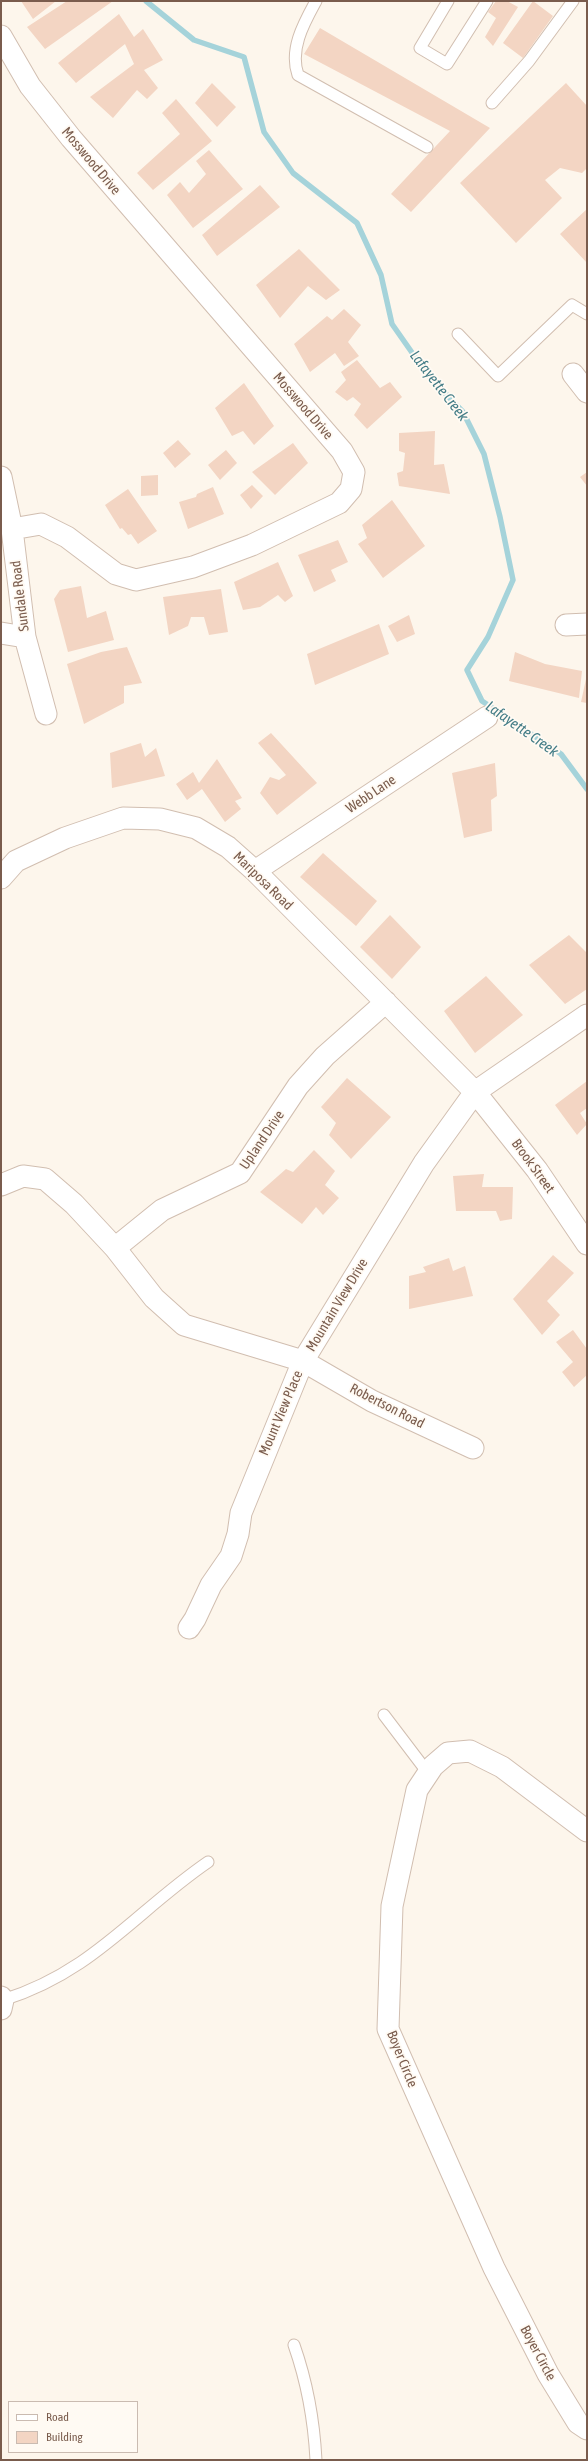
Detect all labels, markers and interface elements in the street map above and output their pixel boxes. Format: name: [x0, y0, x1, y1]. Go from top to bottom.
street label: Mosswood Drive: [58, 124, 124, 198]
water label: Lafayette Creek: [406, 347, 472, 425]
street label: Mosswood Drive: [269, 369, 337, 443]
street label: Sundale Road: [7, 560, 33, 632]
water label: Lafayette Creek: [482, 697, 562, 761]
street label: Webb Lane: [343, 771, 399, 817]
street label: Mariposa Road: [230, 848, 296, 914]
street label: Upland Drive: [236, 1107, 288, 1173]
street label: Brook Street: [508, 1136, 558, 1196]
street label: Mountain View Drive: [303, 1255, 371, 1355]
street label: Mount View Place: [256, 1368, 306, 1458]
street label: Robertson Road: [347, 1380, 427, 1432]
street label: Boyer Circle: [383, 2028, 421, 2090]
street label: Boyer Circle: [517, 2323, 559, 2383]
legend: [8, 2401, 138, 2453]
text: Road: [46, 2410, 69, 2424]
text: Building: [46, 2430, 83, 2444]

